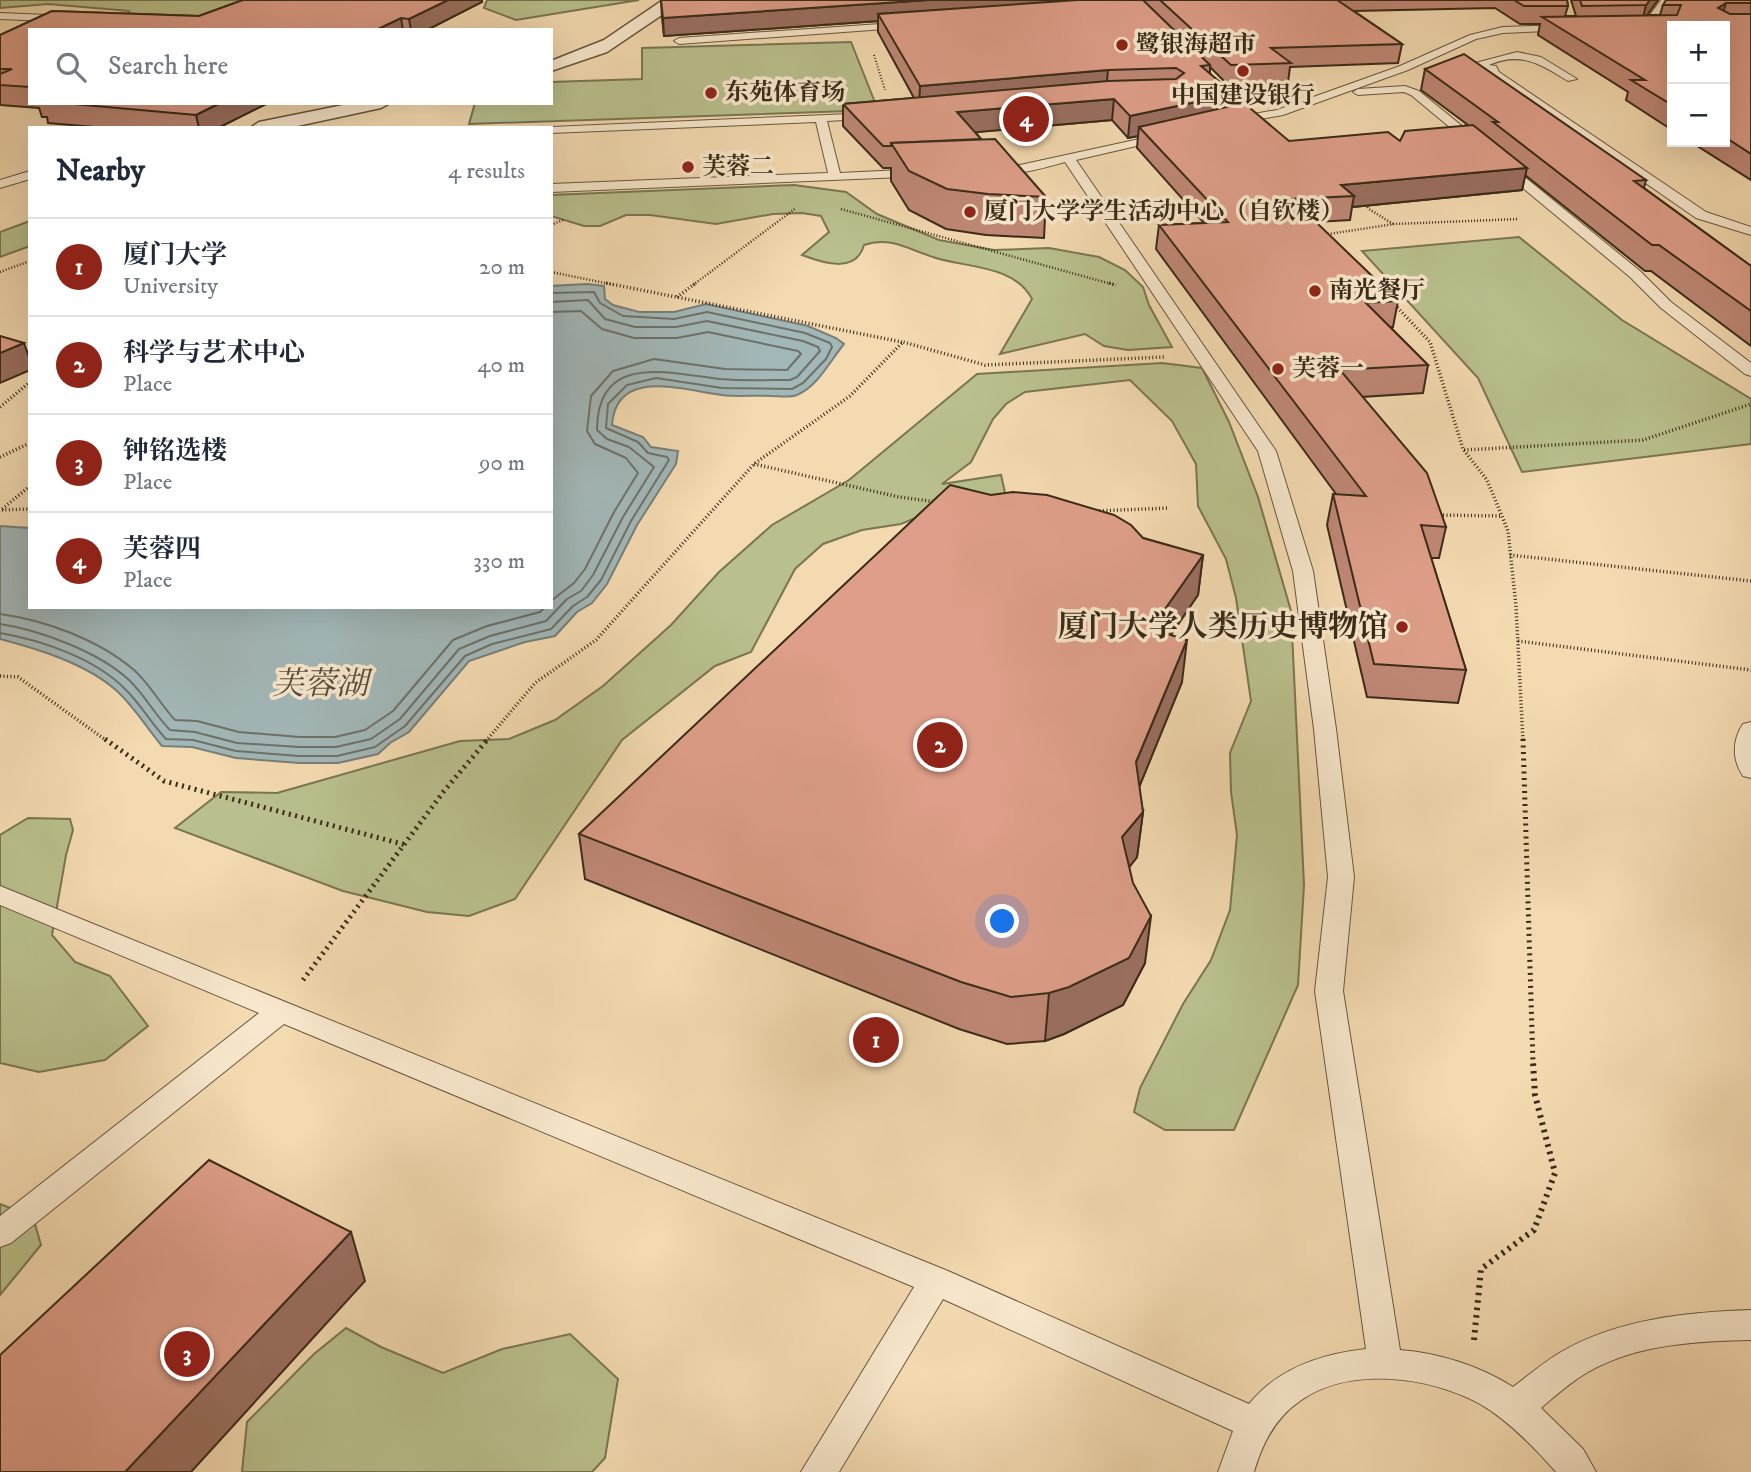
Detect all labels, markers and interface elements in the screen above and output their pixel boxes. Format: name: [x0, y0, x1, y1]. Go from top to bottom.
map controls: [1667, 21, 1730, 147]
button: +: [1667, 21, 1730, 84]
search box: [28, 28, 553, 105]
place label: 鹭银海超市: [1136, 30, 1256, 60]
marker: 鹭银海超市: [1114, 37, 1130, 53]
icon: search: [52, 48, 90, 86]
text: Search here: [108, 50, 228, 83]
marker: 中国建设银行: [1235, 63, 1251, 79]
place label: 东苑体育场: [725, 78, 845, 108]
place label: 中国建设银行: [1171, 81, 1315, 111]
button: −: [1667, 84, 1730, 147]
marker: 东苑体育场: [703, 85, 719, 101]
pin: 4: [1003, 93, 1049, 145]
place label: 芙蓉二: [702, 152, 774, 182]
text: Nearby: [56, 153, 145, 190]
text: 4 results: [448, 157, 525, 186]
marker: 芙蓉二: [680, 159, 696, 175]
place label: 厦门大学学生活动中心（自钦楼）: [984, 197, 1344, 227]
marker: 厦门大学学生活动中心（自钦楼）: [962, 204, 978, 220]
text: 厦门大学: [123, 239, 227, 272]
text: 1: [75, 253, 83, 282]
text: 20 m: [479, 253, 525, 282]
text: University: [123, 272, 218, 301]
place label: 南光餐厅: [1329, 276, 1425, 306]
marker: 南光餐厅: [1307, 283, 1323, 299]
text: 科学与艺术中心: [123, 337, 305, 370]
text: 2: [73, 351, 85, 380]
text: 40 m: [477, 351, 525, 380]
place label: 芙蓉一: [1292, 354, 1364, 384]
marker: 芙蓉一: [1270, 361, 1286, 377]
text: Place: [123, 370, 172, 399]
text: 钟铭选楼: [123, 435, 227, 468]
text: 3: [75, 449, 83, 478]
text: 90 m: [479, 449, 525, 478]
text: Place: [123, 468, 172, 497]
text: 芙蓉四: [123, 533, 201, 566]
text: 4: [72, 547, 86, 576]
text: 330 m: [473, 547, 525, 576]
text: Place: [123, 566, 172, 595]
place label: 厦门大学人类历史博物馆: [1058, 609, 1388, 646]
marker: 厦门大学人类历史博物馆: [1394, 619, 1410, 635]
water label: 芙蓉湖: [272, 665, 373, 705]
pin: 2: [917, 719, 963, 771]
your location: [985, 904, 1019, 938]
pin: 1: [853, 1014, 899, 1066]
pin: 3: [164, 1328, 210, 1380]

